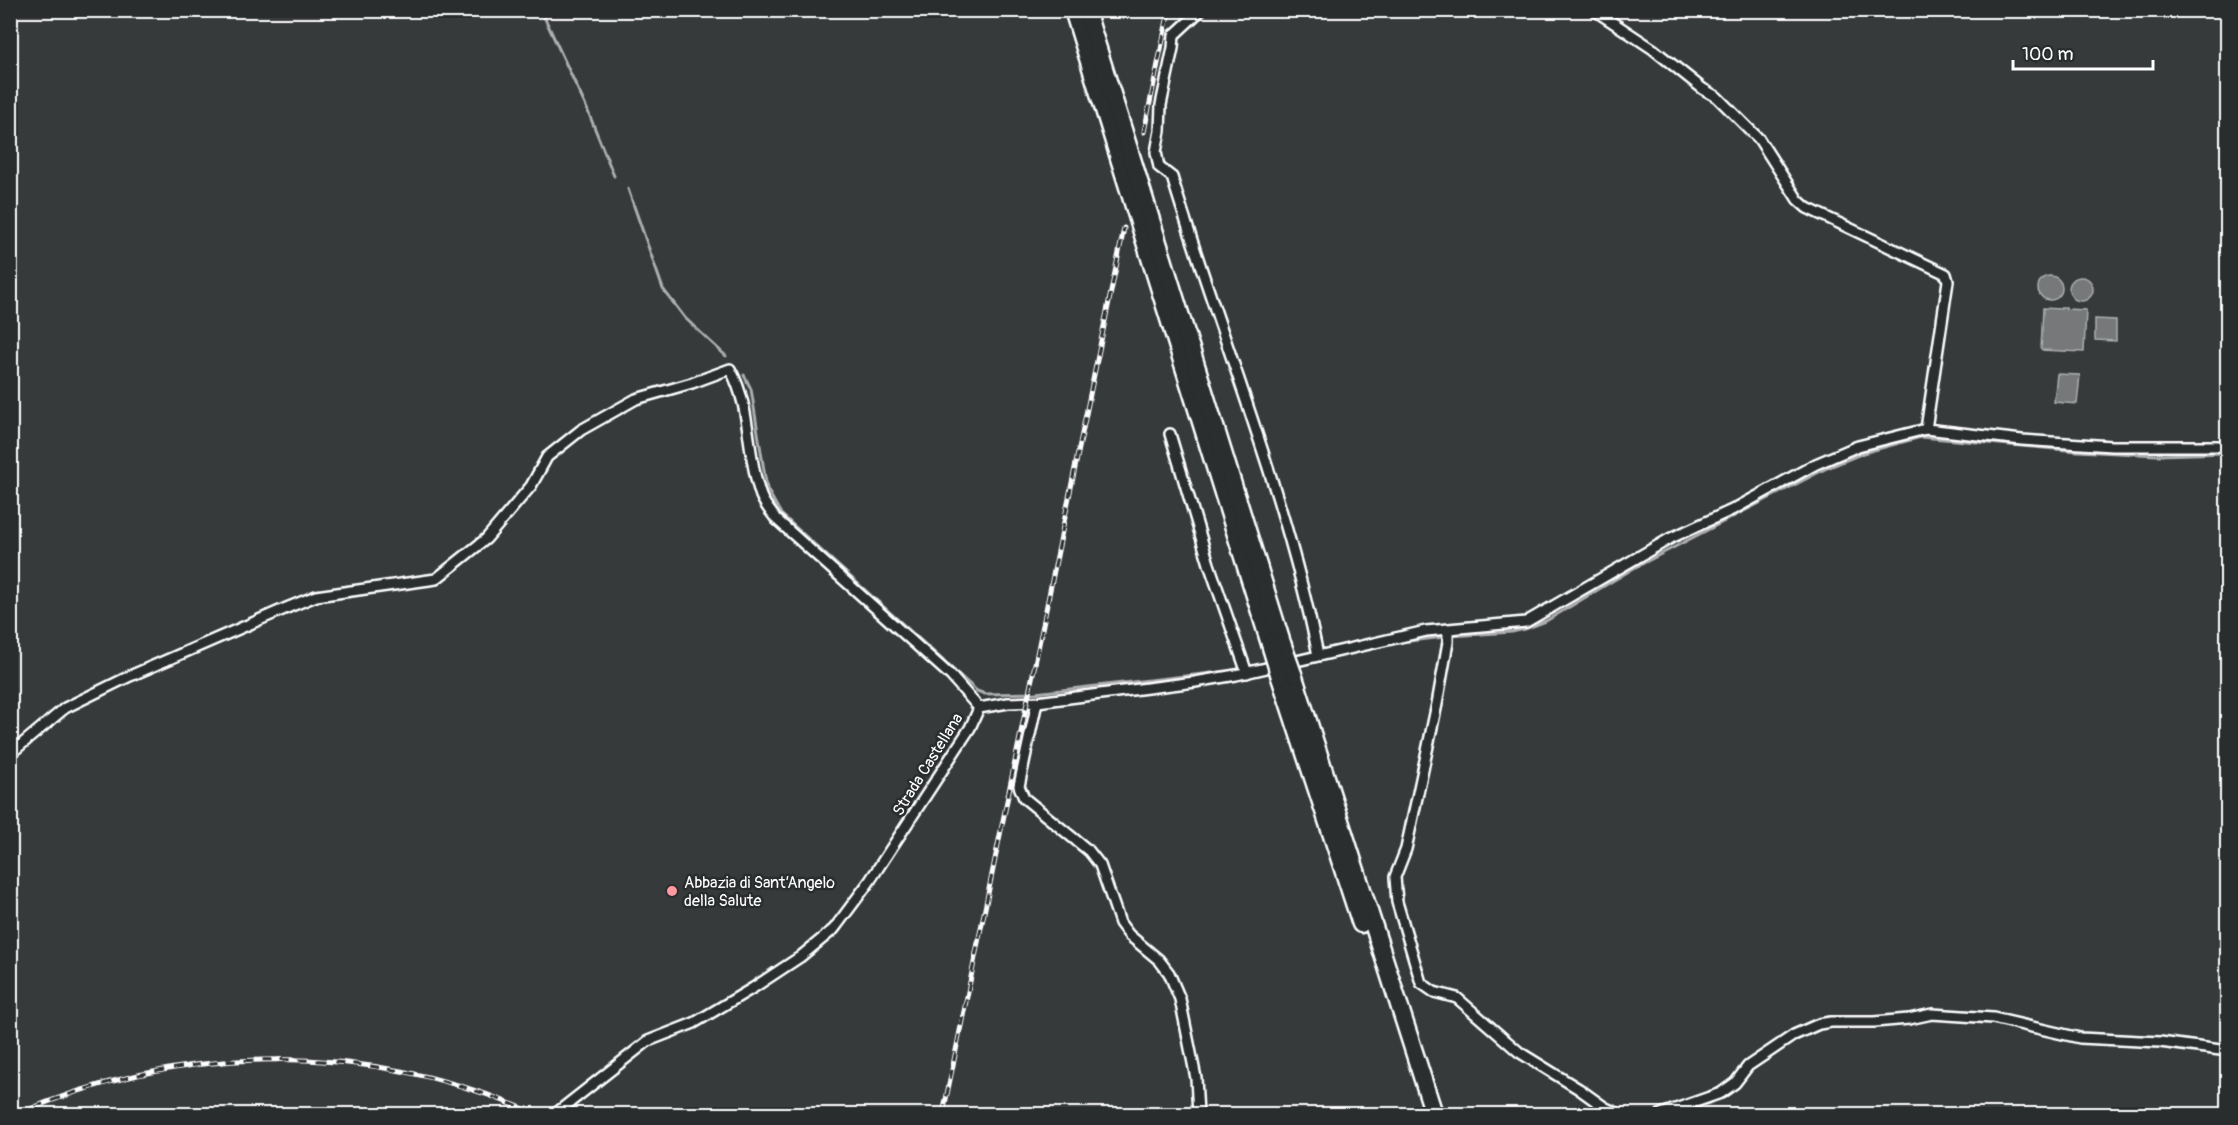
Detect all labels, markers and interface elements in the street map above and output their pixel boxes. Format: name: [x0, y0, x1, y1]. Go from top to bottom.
scale bar: [2013, 33, 2152, 71]
text: 100 m: [2022, 43, 2074, 66]
street label: Strada Castellana: [888, 709, 967, 820]
place label: Abbazia di Sant’Angelo della Salute: [684, 873, 835, 911]
marker: Abbazia di Sant’Angelo della Salute: [665, 884, 679, 898]

